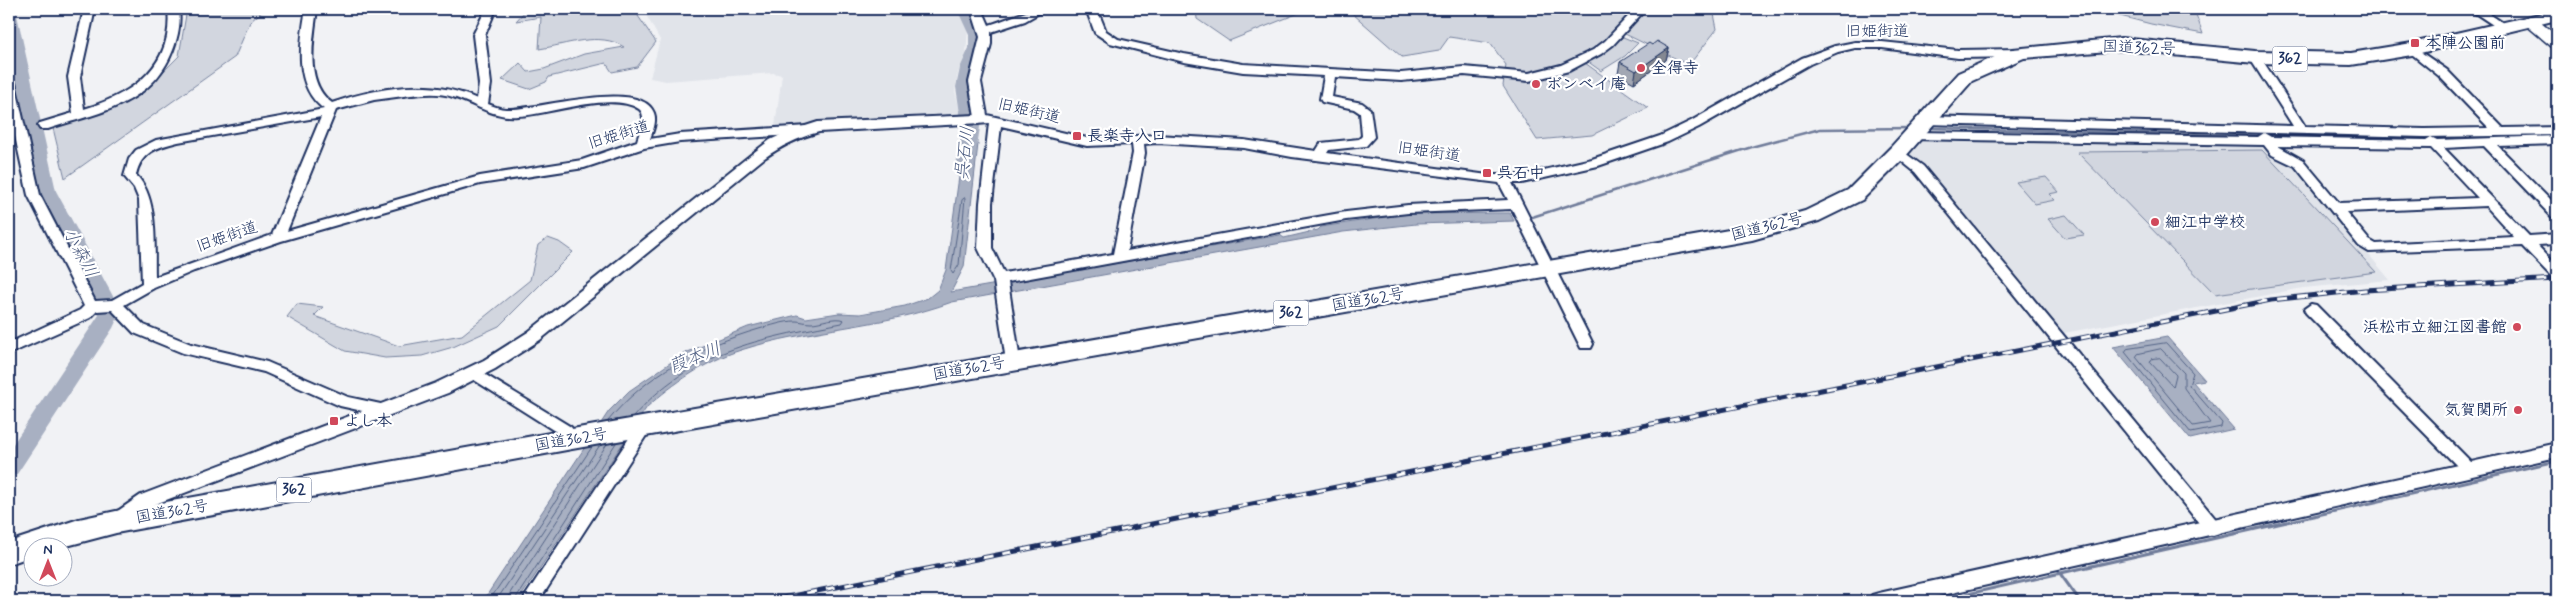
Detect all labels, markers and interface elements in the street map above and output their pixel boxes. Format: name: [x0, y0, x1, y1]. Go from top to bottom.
street label: 旧姫街道: [1845, 21, 1909, 42]
place label: 本陣公園前: [2425, 33, 2505, 54]
street label: 国道362号: [2102, 36, 2176, 60]
marker: 本陣公園前: [2409, 37, 2421, 49]
road number: 362: [2272, 46, 2308, 72]
place label: 全得寺: [1651, 58, 1699, 79]
marker: 全得寺: [1635, 62, 1647, 74]
place label: ボンベイ庵: [1546, 74, 1626, 95]
marker: ボンベイ庵: [1530, 78, 1542, 90]
street label: 旧姫街道: [995, 94, 1063, 128]
street label: 旧姫街道: [585, 116, 653, 154]
water label: 呉石川: [950, 125, 980, 181]
place label: 長楽寺入口: [1087, 126, 1167, 147]
marker: 長楽寺入口: [1071, 130, 1083, 142]
street label: 旧姫街道: [1396, 137, 1462, 167]
place label: 呉石中: [1497, 163, 1545, 184]
marker: 呉石中: [1481, 167, 1493, 179]
street label: 国道362号: [1729, 208, 1805, 246]
place label: 細江中学校: [2165, 212, 2245, 233]
marker: 細江中学校: [2149, 216, 2161, 228]
street label: 旧姫街道: [193, 217, 261, 257]
water label: 小森川: [57, 224, 103, 282]
street label: 国道362号: [1330, 283, 1406, 317]
road number: 362: [1274, 300, 1308, 326]
place label: 浜松市立細江図書館: [2363, 317, 2507, 338]
marker: 浜松市立細江図書館: [2511, 321, 2523, 333]
water label: 葭本川: [665, 337, 725, 379]
street label: 国道362号: [931, 352, 1007, 386]
place label: 気賀関所: [2444, 400, 2508, 421]
marker: 気賀関所: [2512, 404, 2524, 416]
place label: よし本: [344, 411, 392, 432]
marker: よし本: [328, 415, 340, 427]
street label: 国道362号: [533, 423, 609, 457]
road number: 362: [276, 478, 312, 502]
street label: 国道362号: [134, 495, 210, 529]
north arrow: [22, 538, 72, 588]
text: N: [43, 541, 53, 559]

